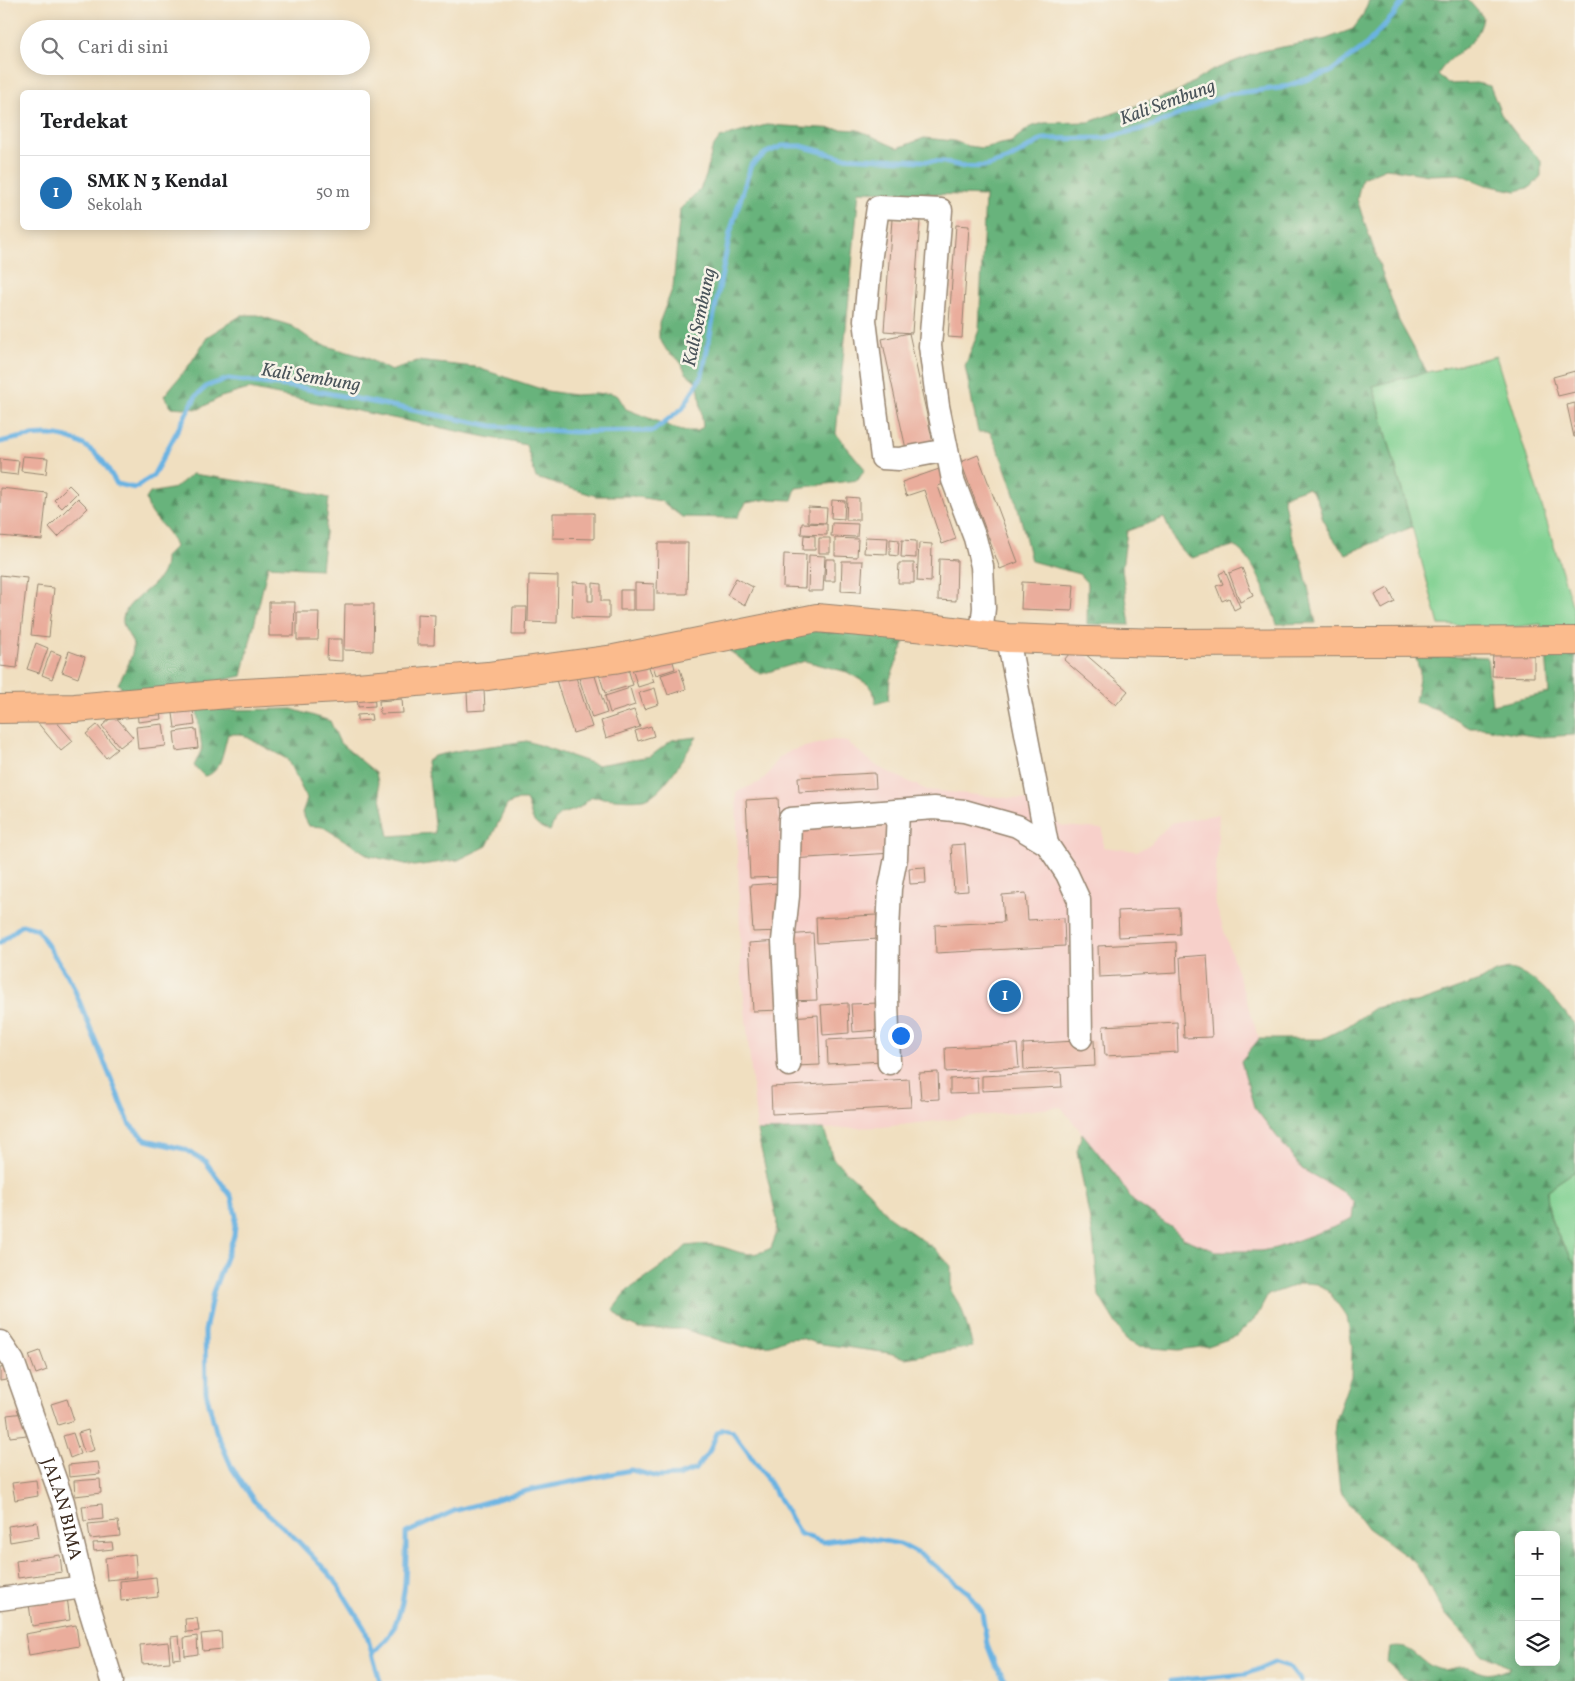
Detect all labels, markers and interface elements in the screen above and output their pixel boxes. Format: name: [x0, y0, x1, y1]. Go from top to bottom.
search box: [20, 20, 370, 75]
icon: search: [38, 34, 66, 62]
text: Cari di sini: [78, 35, 169, 61]
water label: Kali Sembung: [1116, 74, 1219, 132]
text: Terdekat: [40, 108, 128, 137]
text: SMK N 3 Kendal: [87, 169, 228, 195]
text: 1: [53, 182, 59, 204]
text: 50 m: [316, 182, 350, 204]
text: Sekolah: [87, 195, 143, 217]
water label: Kali Sembung: [677, 266, 723, 369]
water label: Kali Sembung: [259, 357, 362, 399]
pin: 1: [989, 977, 1021, 1015]
your location: [888, 1023, 914, 1049]
street label: JALAN BIMA: [34, 1455, 87, 1563]
map controls: [1515, 1531, 1560, 1666]
button: +: [1515, 1531, 1560, 1576]
button: −: [1515, 1576, 1560, 1621]
button: layers: [1515, 1621, 1560, 1666]

